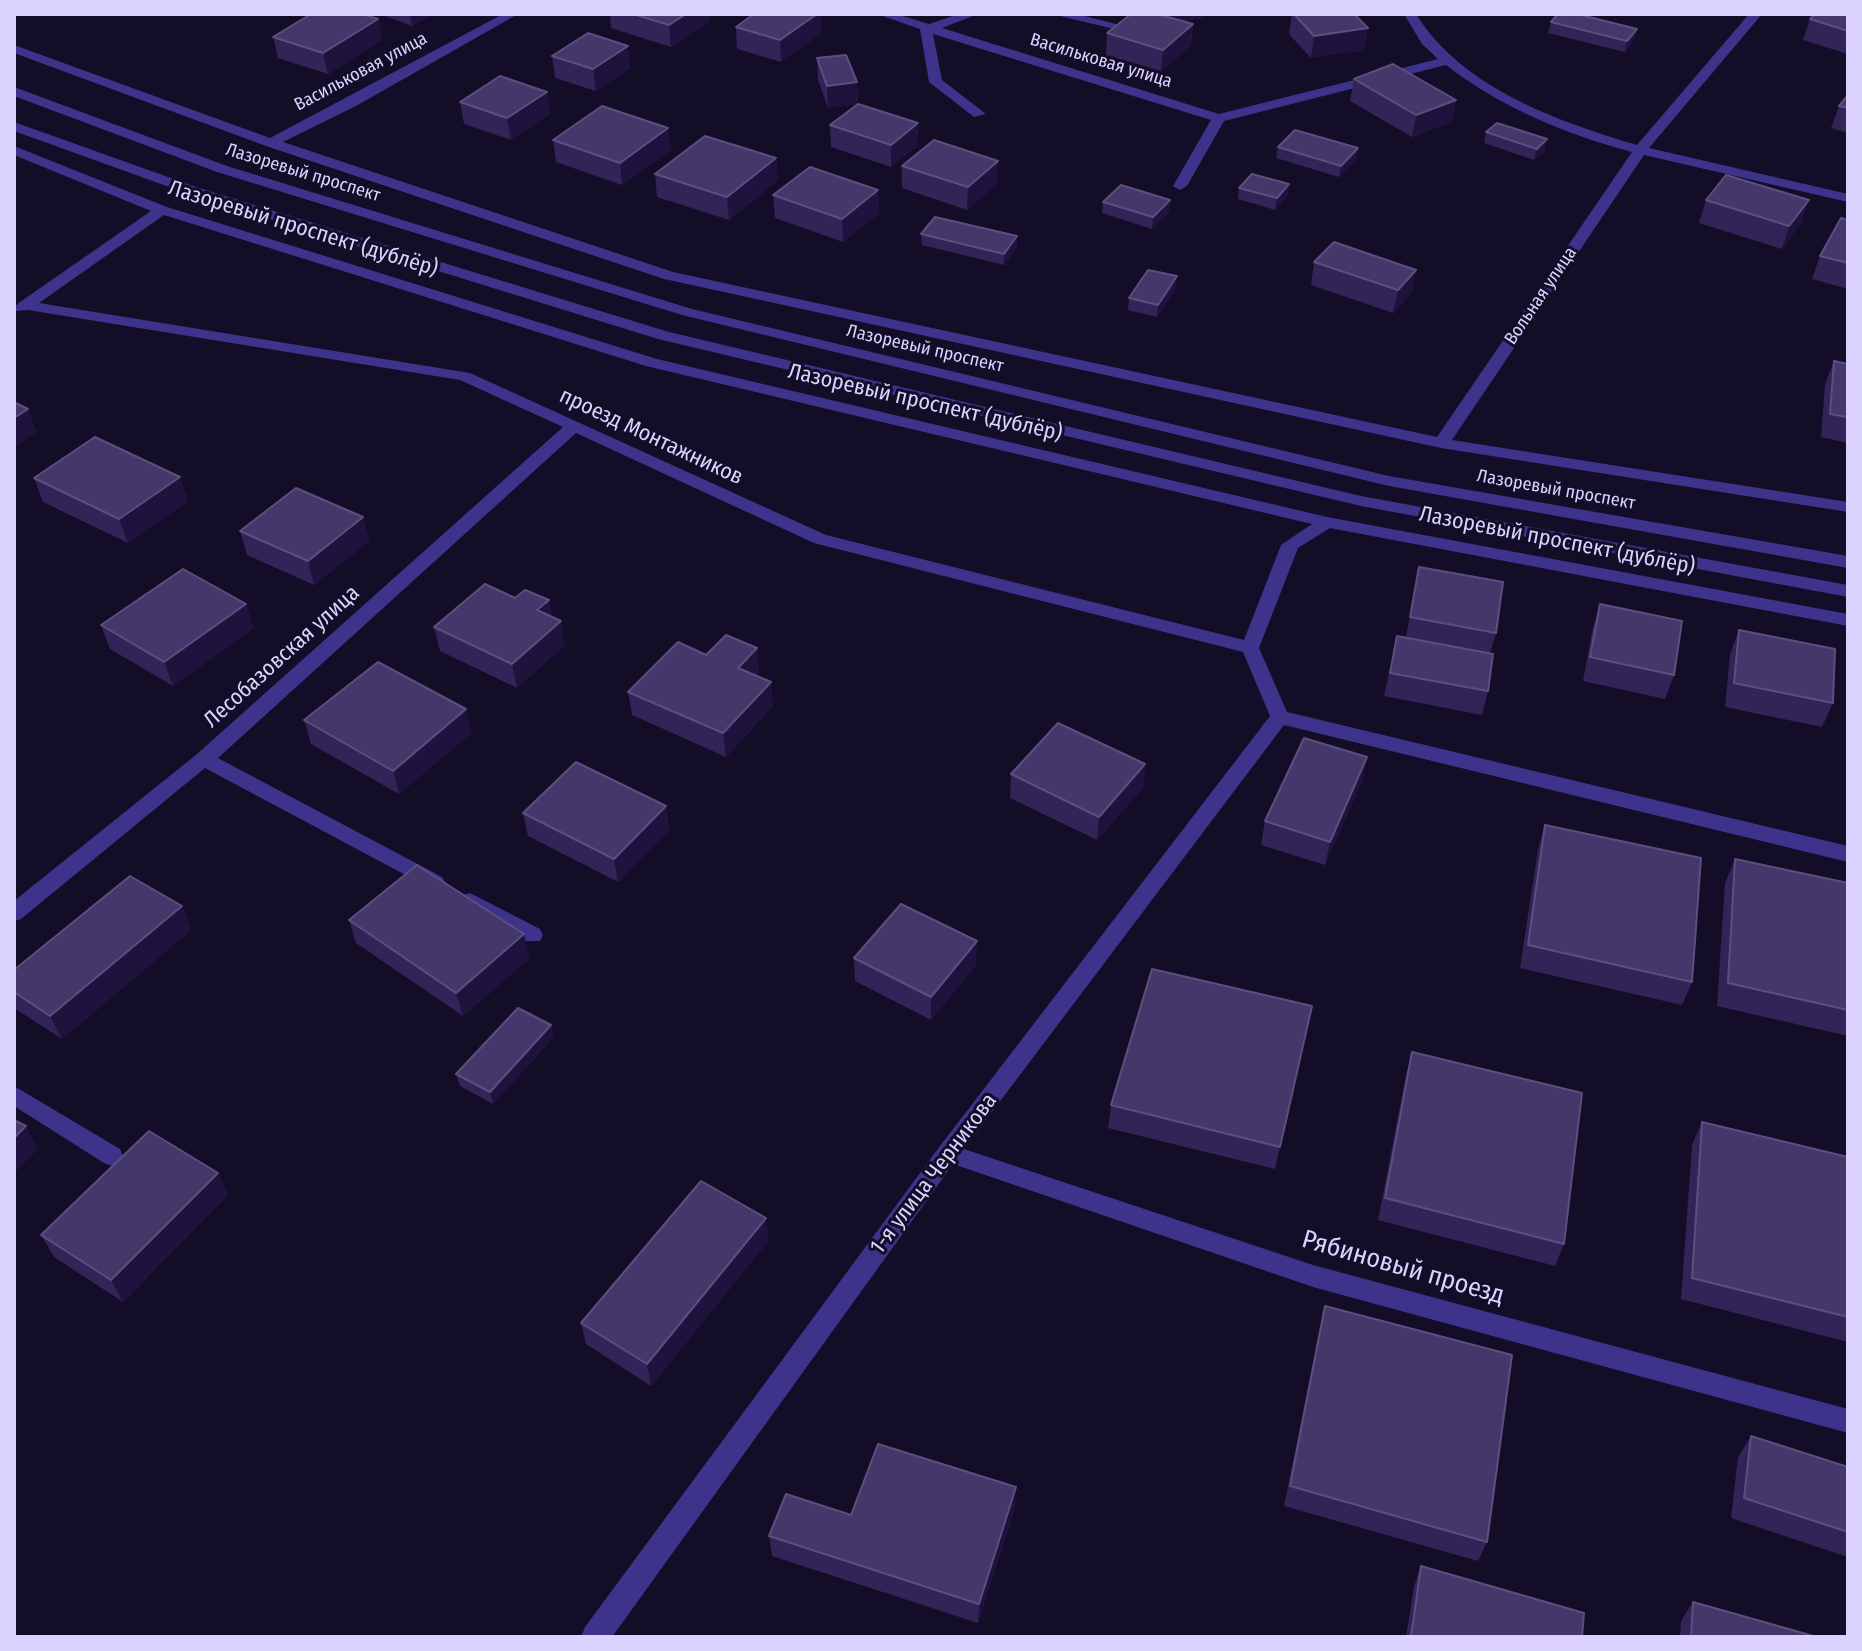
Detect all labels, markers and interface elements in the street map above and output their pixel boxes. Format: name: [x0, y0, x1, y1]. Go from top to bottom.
street label: Васильковая улица: [291, 28, 431, 116]
street label: Васильковая улица: [1027, 29, 1175, 93]
street label: Лазоревый проспект: [223, 139, 383, 207]
street label: Лазоревый проспект (дублёр): [165, 175, 441, 283]
street label: Вольная улица: [1500, 243, 1582, 349]
street label: Лазоревый проспект: [844, 320, 1006, 378]
street label: Лазоревый проспект (дублёр): [785, 359, 1065, 447]
street label: проезд Монтажников: [555, 383, 747, 491]
street label: Лазоревый проспект: [1475, 465, 1637, 515]
street label: Лазоревый проспект (дублёр): [1417, 501, 1697, 581]
street label: Лесобазовская улица: [199, 580, 365, 734]
street label: 1-я улица Черникова: [865, 1088, 1003, 1260]
street label: Рябиновый проезд: [1298, 1224, 1508, 1312]

